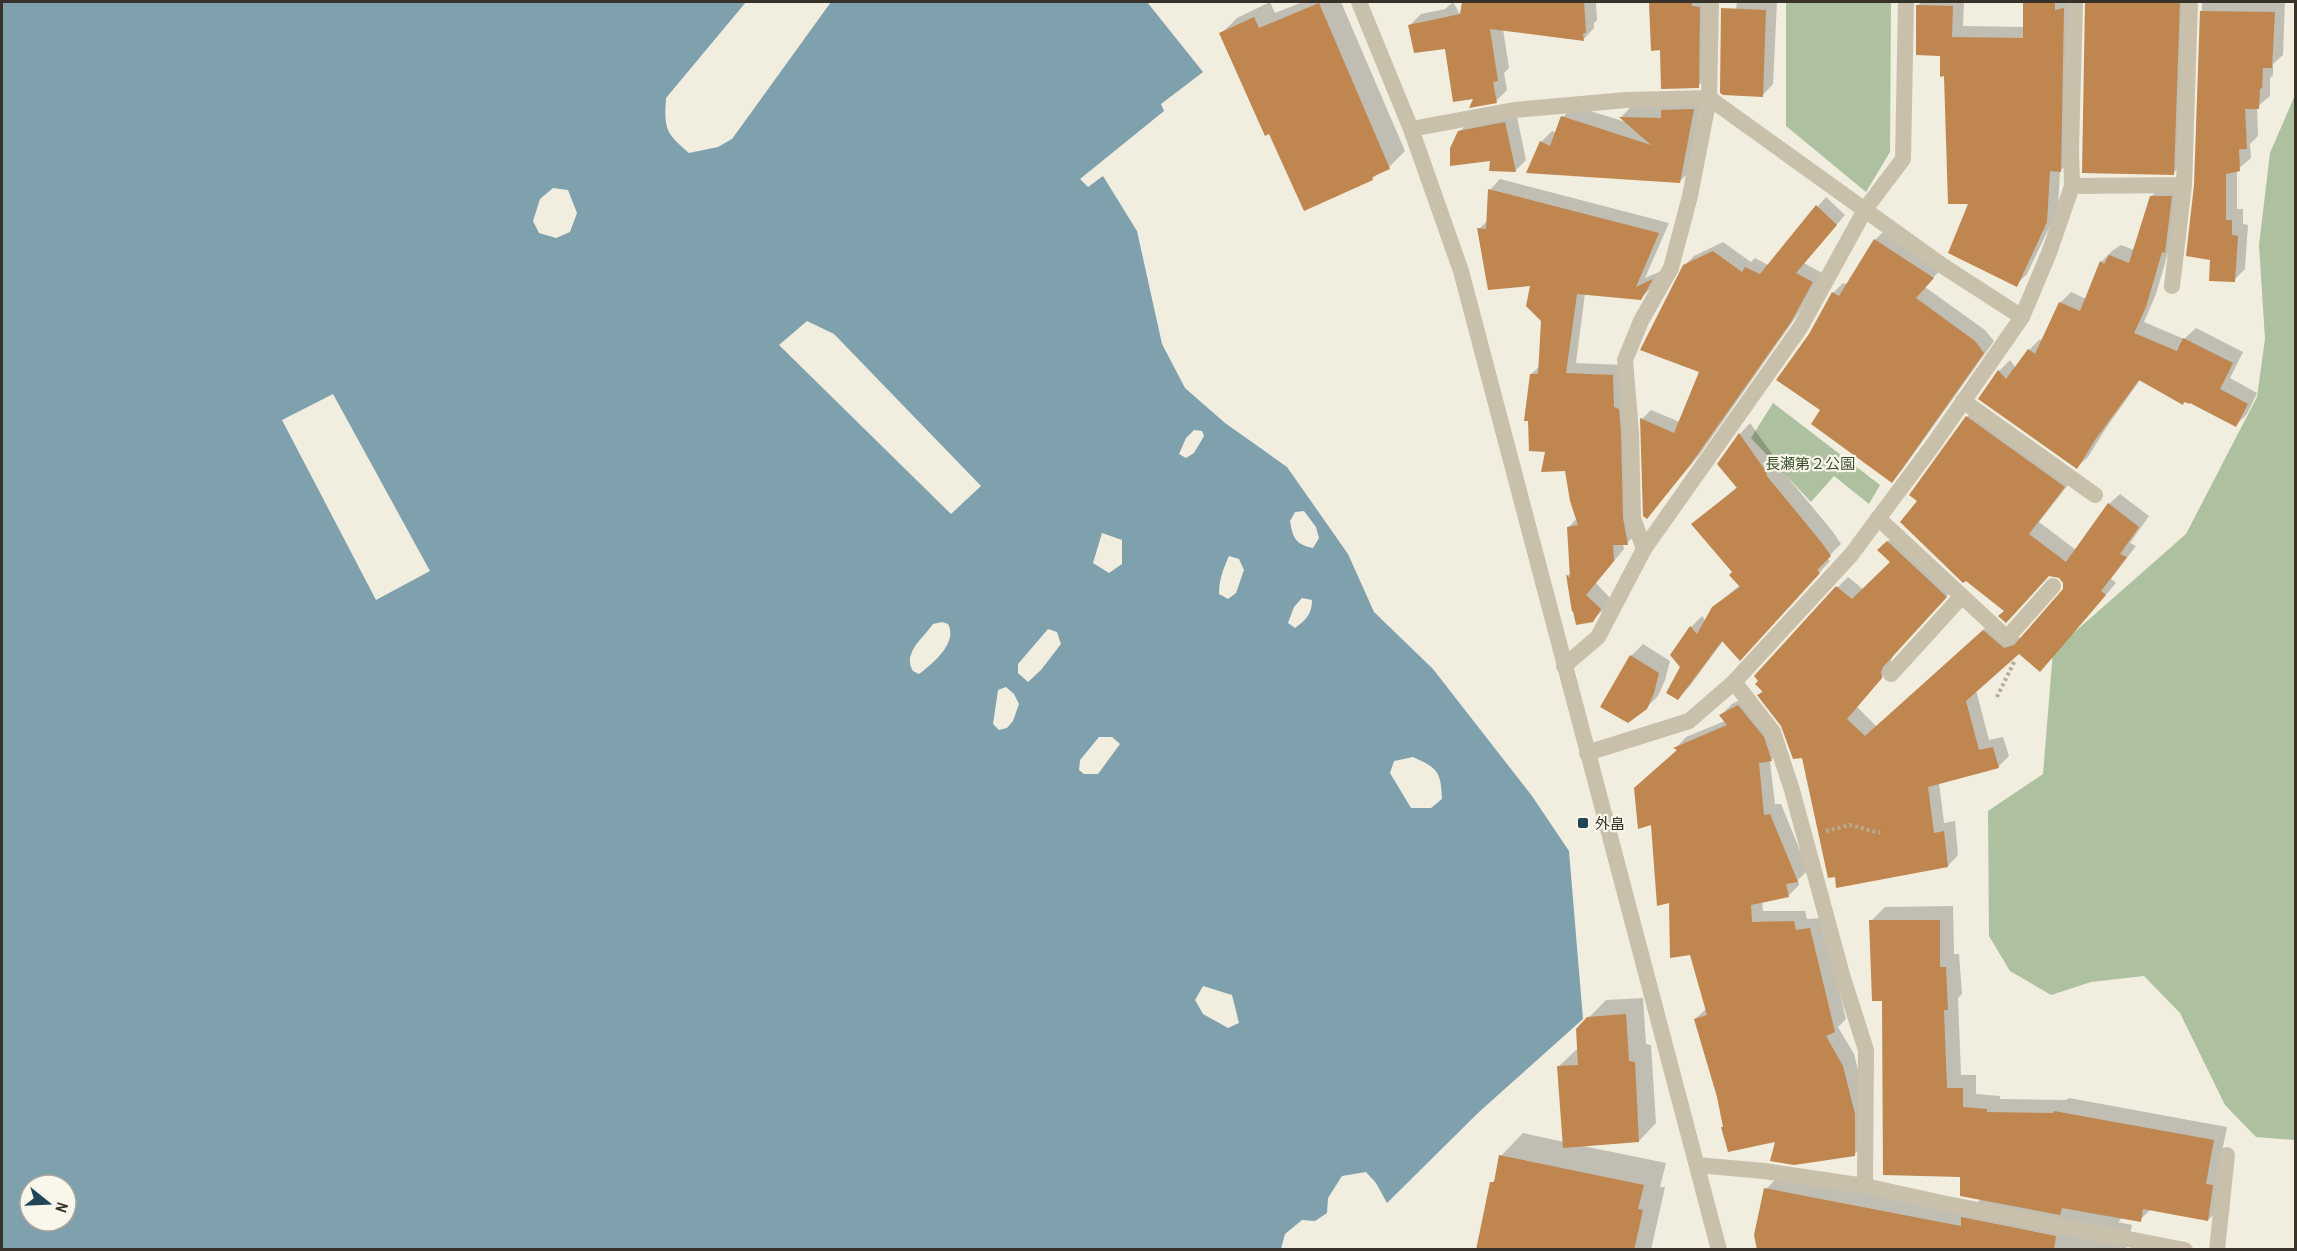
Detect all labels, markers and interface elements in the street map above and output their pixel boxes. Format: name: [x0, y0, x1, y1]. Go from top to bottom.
park label: 長瀬第２公園: [1765, 453, 1855, 474]
place label: 外畠: [1595, 813, 1625, 834]
marker: 外畠: [1576, 816, 1590, 830]
north arrow: [18, 1173, 78, 1233]
text: N: [50, 1200, 74, 1216]

